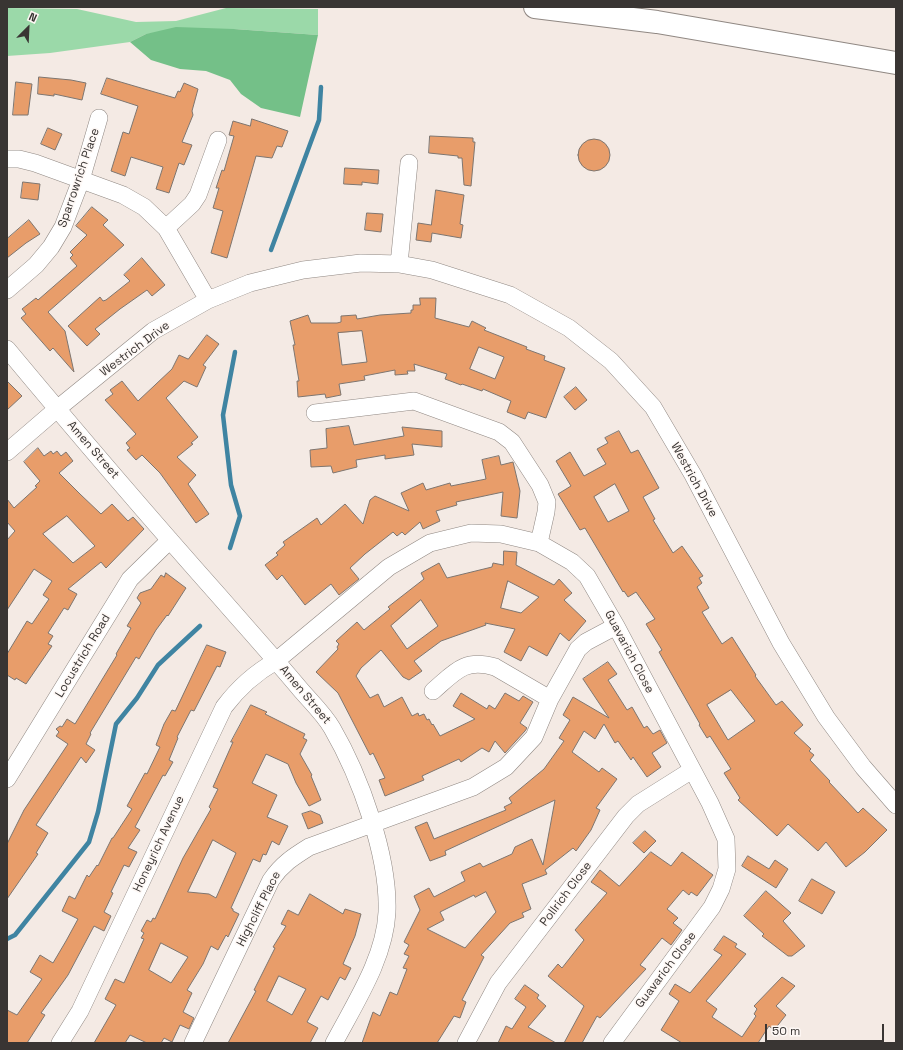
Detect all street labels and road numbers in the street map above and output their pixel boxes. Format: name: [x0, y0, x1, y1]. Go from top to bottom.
street label: Sparrowrich Place: [55, 127, 103, 229]
street label: Westrich Drive: [98, 318, 172, 380]
street label: Amen Street: [64, 418, 122, 482]
street label: Westrich Drive: [668, 440, 720, 520]
street label: Guavarich Close: [601, 608, 657, 696]
street label: Locustrich Road: [52, 612, 114, 700]
street label: Amen Street: [276, 663, 334, 727]
street label: Honeyrich Avenue: [130, 794, 188, 894]
street label: Pollrich Close: [537, 859, 595, 929]
street label: Highcliff Place: [234, 869, 284, 949]
street label: Guavarich Close: [633, 929, 699, 1011]

